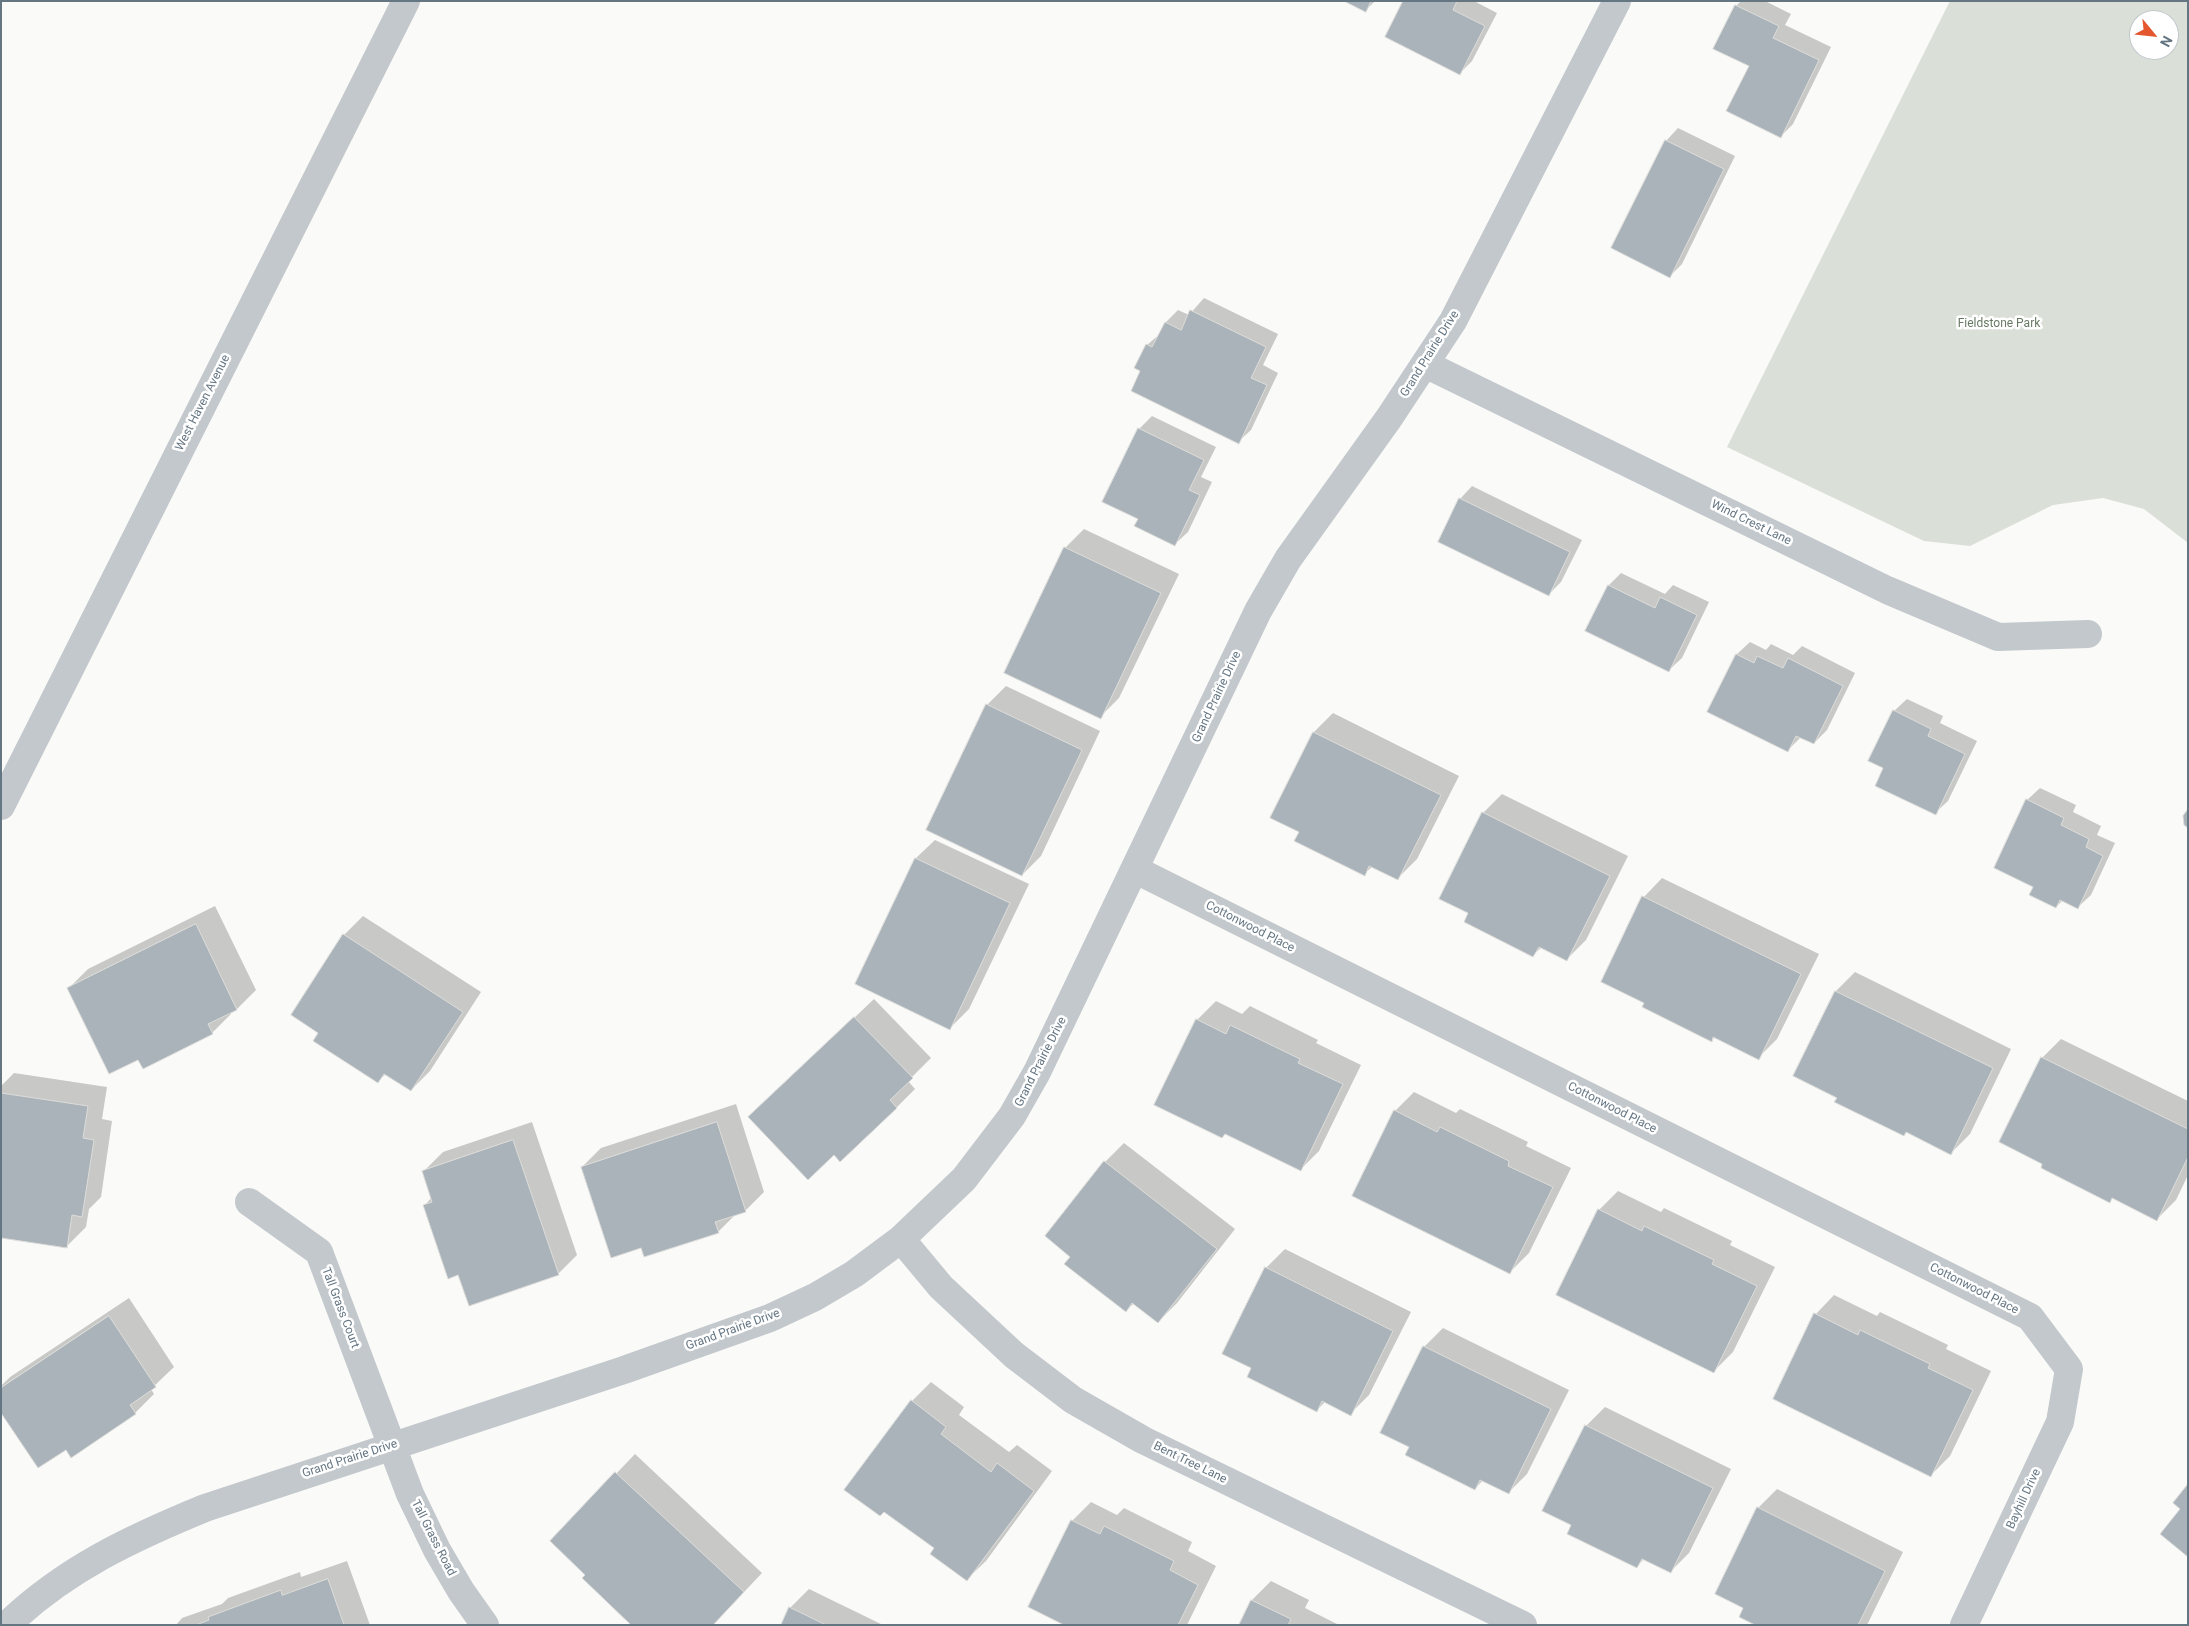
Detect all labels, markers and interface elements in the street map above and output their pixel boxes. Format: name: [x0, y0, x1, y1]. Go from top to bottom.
north arrow: [2129, 10, 2179, 60]
text: N: [2157, 33, 2176, 50]
street label: Grand Prairie Drive: [1398, 308, 1462, 400]
park label: Fieldstone Park: [1958, 317, 2040, 331]
street label: West Haven Avenue: [173, 353, 233, 453]
street label: Wind Crest Lane: [1709, 497, 1793, 549]
street label: Grand Prairie Drive: [1190, 649, 1244, 745]
street label: Cottonwood Place: [1203, 898, 1297, 956]
street label: Grand Prairie Drive: [1012, 1015, 1070, 1109]
street label: Cottonwood Place: [1565, 1079, 1659, 1137]
street label: Cottonwood Place: [1927, 1260, 2021, 1318]
street label: Tall Grass Court: [318, 1266, 362, 1350]
street label: Grand Prairie Drive: [684, 1306, 782, 1354]
street label: Grand Prairie Drive: [301, 1437, 399, 1481]
street label: Bent Tree Lane: [1151, 1439, 1229, 1487]
street label: Bayhill Drive: [2004, 1467, 2044, 1531]
street label: Tall Grass Road: [408, 1498, 458, 1578]

